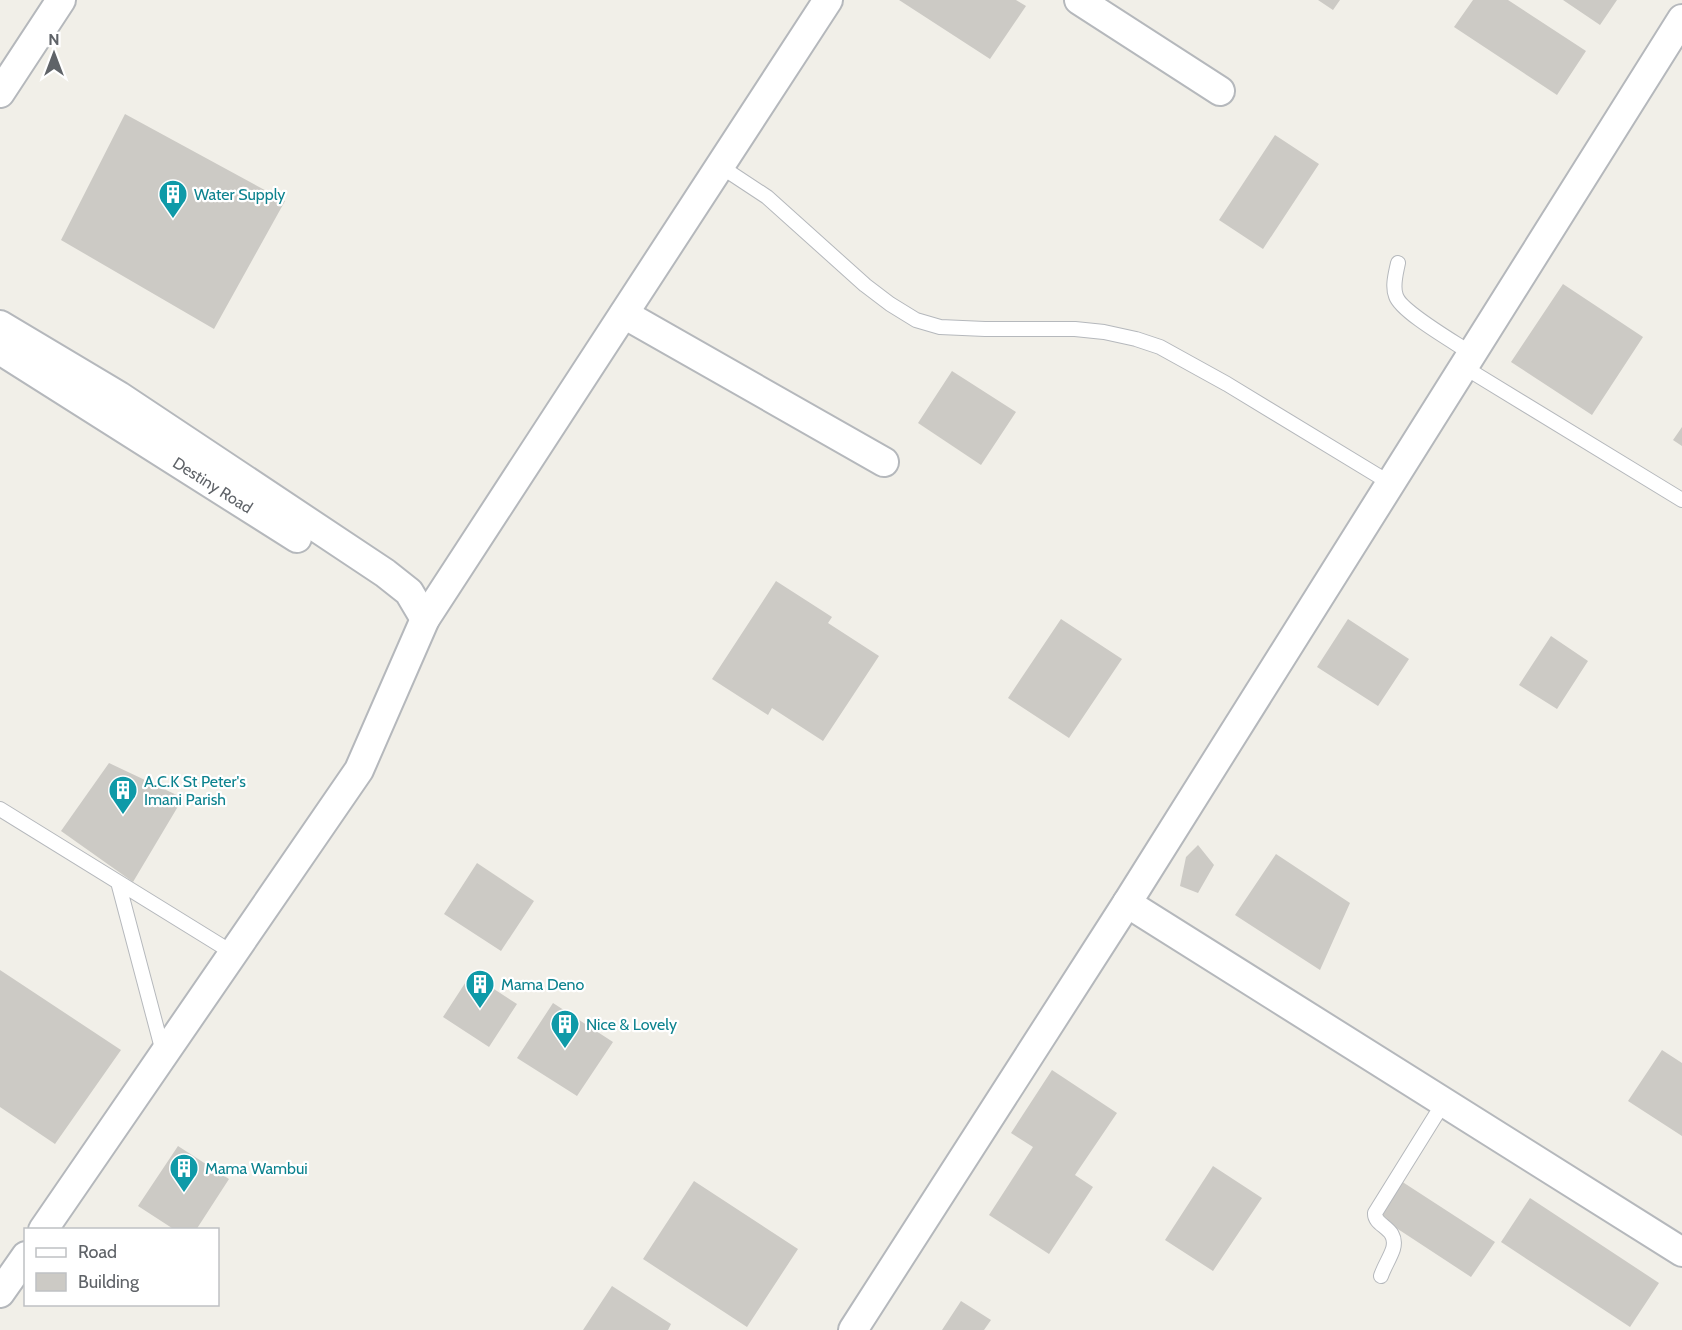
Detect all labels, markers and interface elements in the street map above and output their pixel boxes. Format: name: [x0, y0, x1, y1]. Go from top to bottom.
north arrow: [24, 24, 84, 84]
text: N: [48, 30, 60, 49]
building icon: Water Supply: [157, 178, 189, 220]
place label: Water Supply: [194, 185, 285, 204]
street label: Destiny Road: [169, 453, 256, 517]
place label: A.C.K St Peter's Imani Parish: [144, 772, 246, 809]
building icon: A.C.K St Peter's Imani Parish: [107, 774, 139, 816]
building icon: Mama Deno: [464, 968, 496, 1010]
place label: Mama Deno: [501, 975, 585, 994]
building icon: Nice & Lovely: [549, 1008, 581, 1050]
place label: Nice & Lovely: [586, 1015, 677, 1034]
building icon: Mama Wambui: [168, 1152, 200, 1194]
place label: Mama Wambui: [205, 1159, 308, 1178]
legend: [24, 1228, 219, 1306]
text: Road: [78, 1241, 117, 1263]
text: Building: [78, 1271, 140, 1293]

